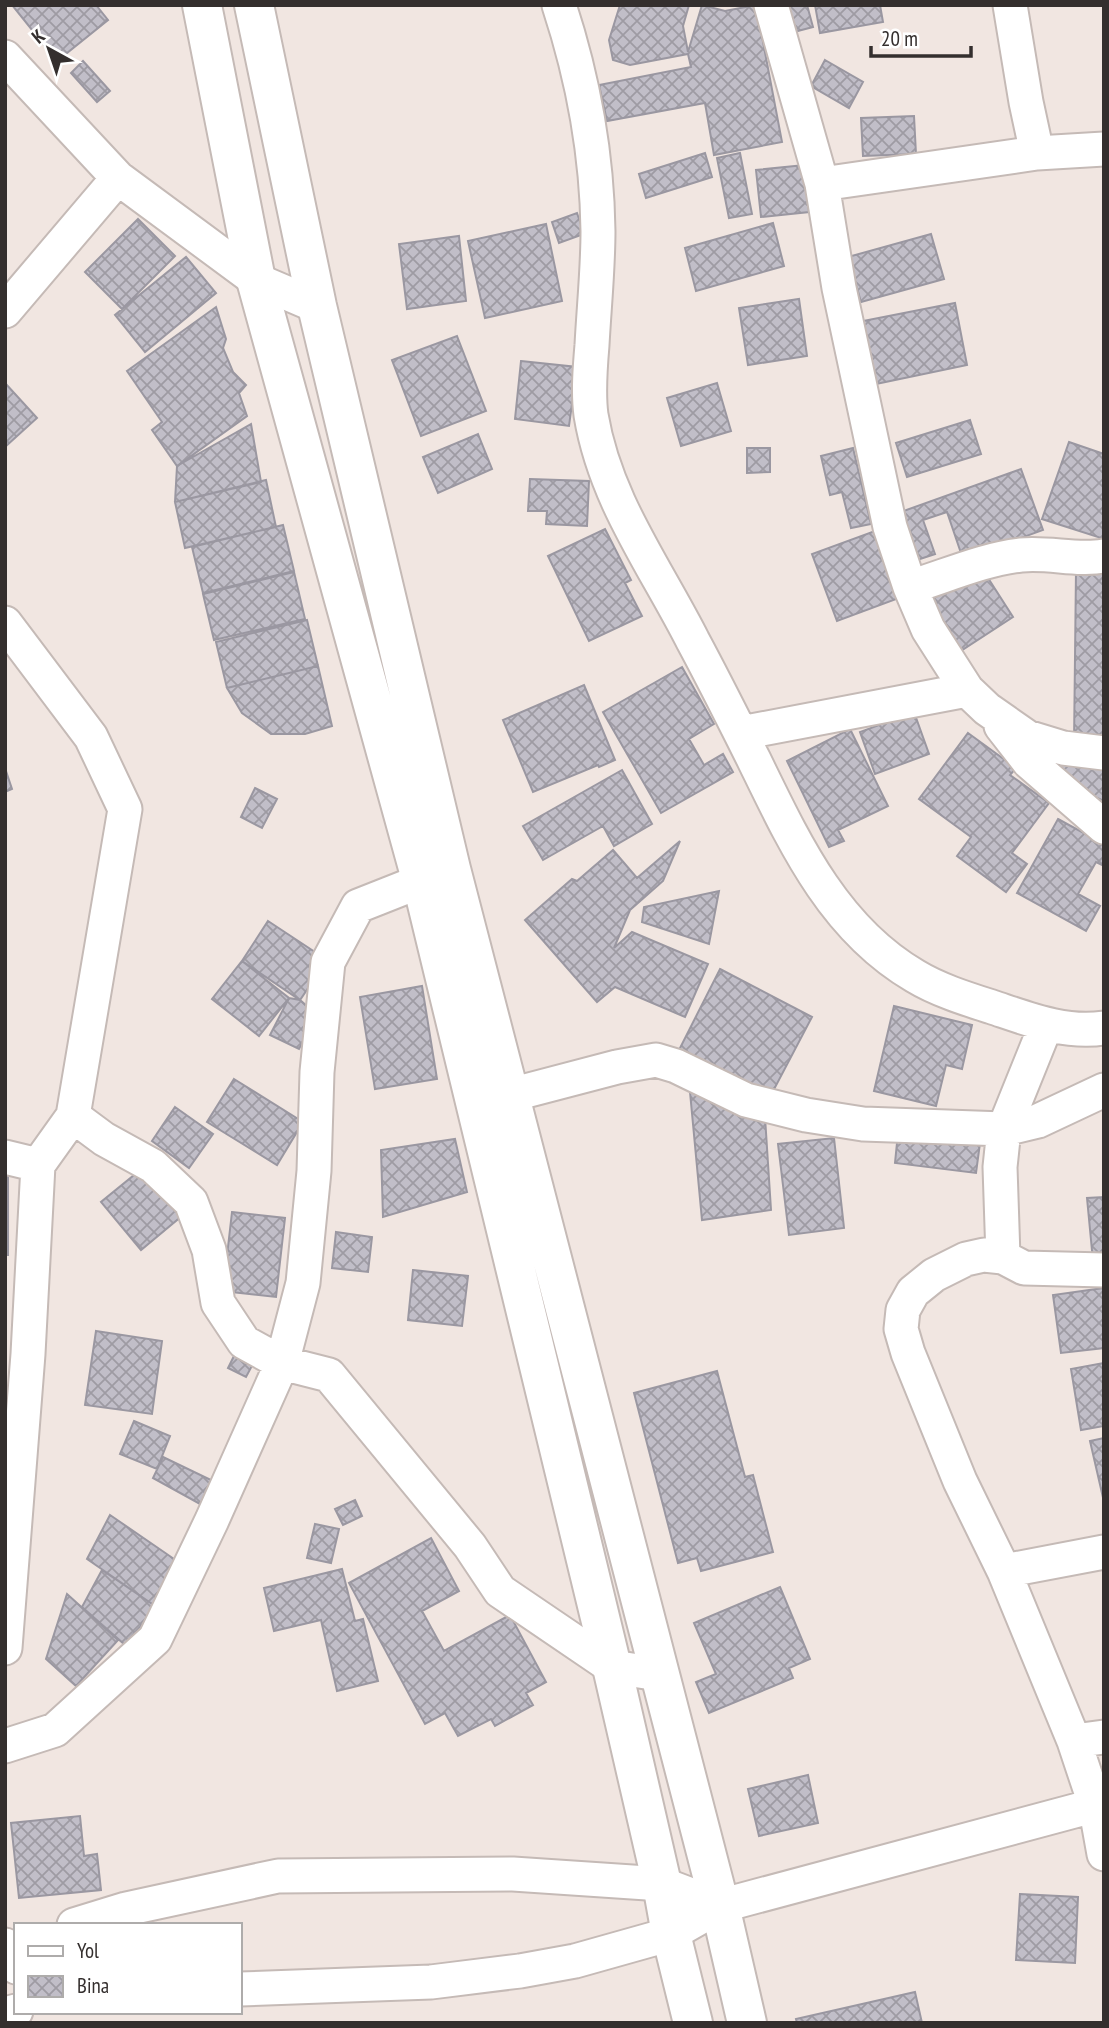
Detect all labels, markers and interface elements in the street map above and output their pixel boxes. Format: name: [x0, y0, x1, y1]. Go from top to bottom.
north arrow: [14, 14, 84, 84]
scale bar: [871, 14, 971, 58]
text: K: [27, 24, 50, 48]
text: 20 m: [881, 25, 918, 52]
legend: [14, 1923, 242, 2014]
text: Yol: [77, 1937, 99, 1964]
text: Bina: [77, 1972, 109, 1999]

